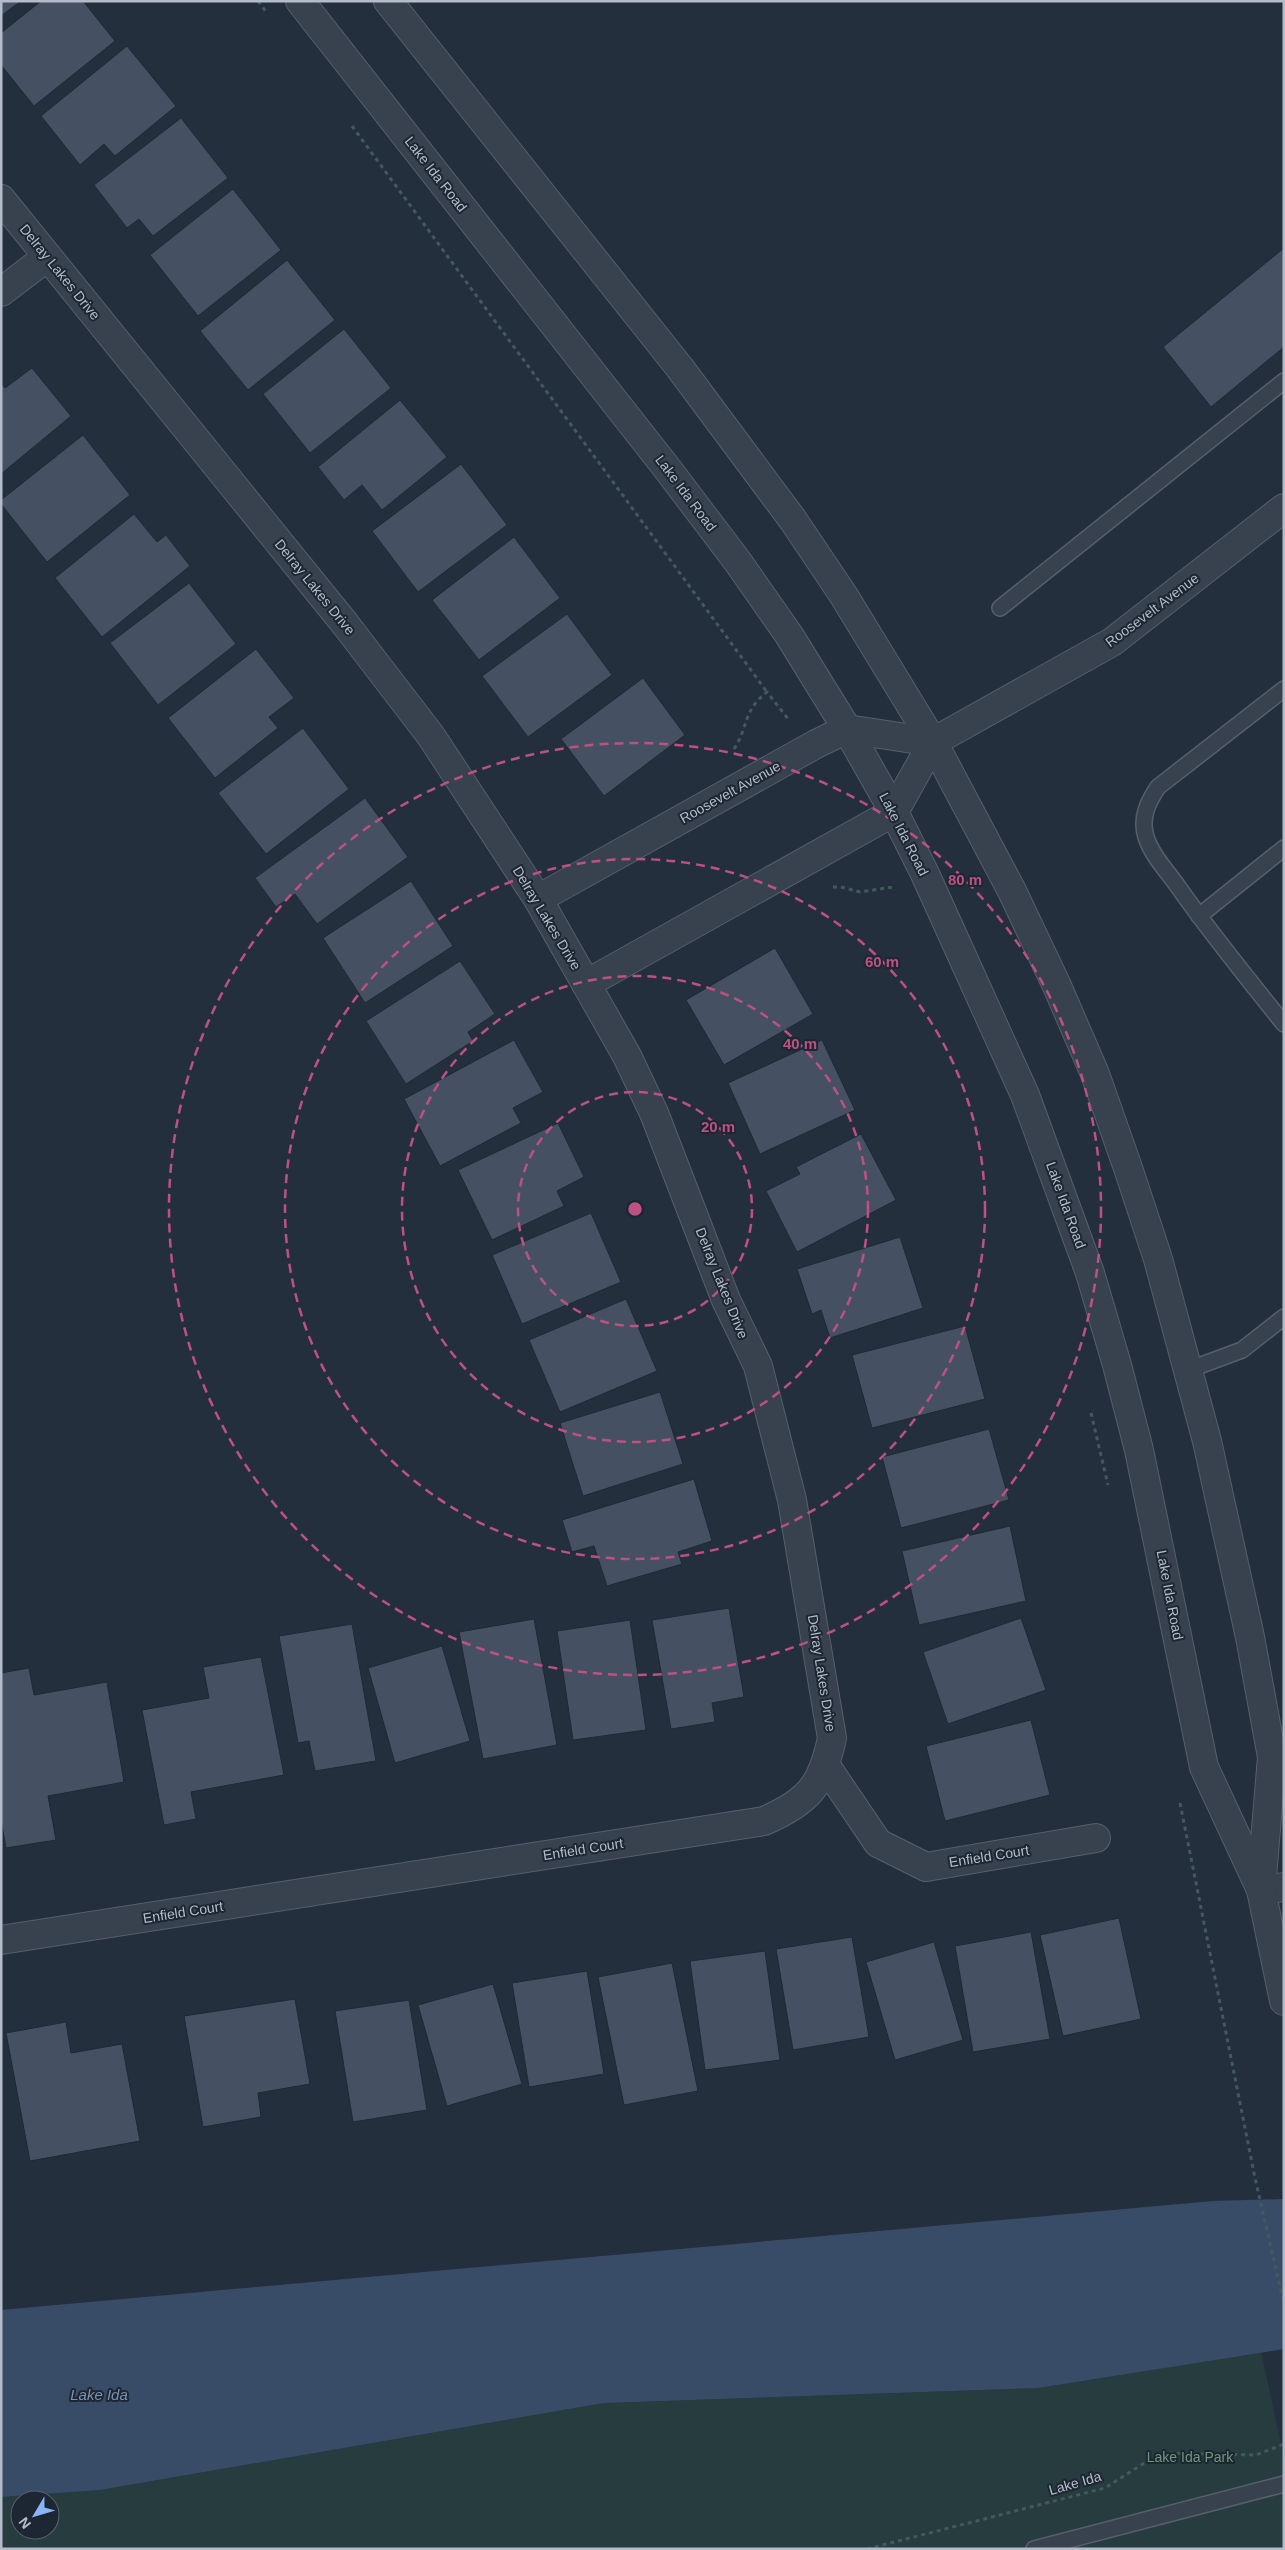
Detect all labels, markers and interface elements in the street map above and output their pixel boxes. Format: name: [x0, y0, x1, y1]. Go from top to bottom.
street label: Lake Ida Road: [402, 133, 470, 215]
street label: Delray Lakes Drive: [17, 221, 104, 323]
street label: Lake Ida Road: [652, 452, 720, 534]
street label: Delray Lakes Drive: [272, 536, 359, 638]
street label: Roosevelt Avenue: [1102, 570, 1202, 650]
street label: Roosevelt Avenue: [677, 758, 783, 826]
street label: Lake Ida Road: [876, 790, 932, 878]
street label: Delray Lakes Drive: [510, 863, 584, 973]
text: 80 m: [948, 871, 982, 888]
text: 60 m: [865, 953, 899, 970]
text: 40 m: [783, 1035, 817, 1052]
text: 20 m: [701, 1118, 735, 1135]
street label: Lake Ida Road: [1043, 1159, 1089, 1251]
centre of rings: [626, 1200, 644, 1218]
street label: Delray Lakes Drive: [692, 1225, 752, 1341]
street label: Lake Ida Road: [1153, 1549, 1187, 1641]
street label: Delray Lakes Drive: [805, 1613, 839, 1733]
street label: Enfield Court: [542, 1835, 624, 1863]
street label: Enfield Court: [948, 1842, 1030, 1870]
street label: Enfield Court: [142, 1898, 224, 1926]
water label: Lake Ida: [70, 2386, 128, 2403]
park label: Lake Ida Park: [1147, 2449, 1234, 2465]
street label: Lake Ida: [1047, 2468, 1103, 2498]
north arrow: [10, 2490, 60, 2540]
text: N: [15, 2514, 34, 2532]

